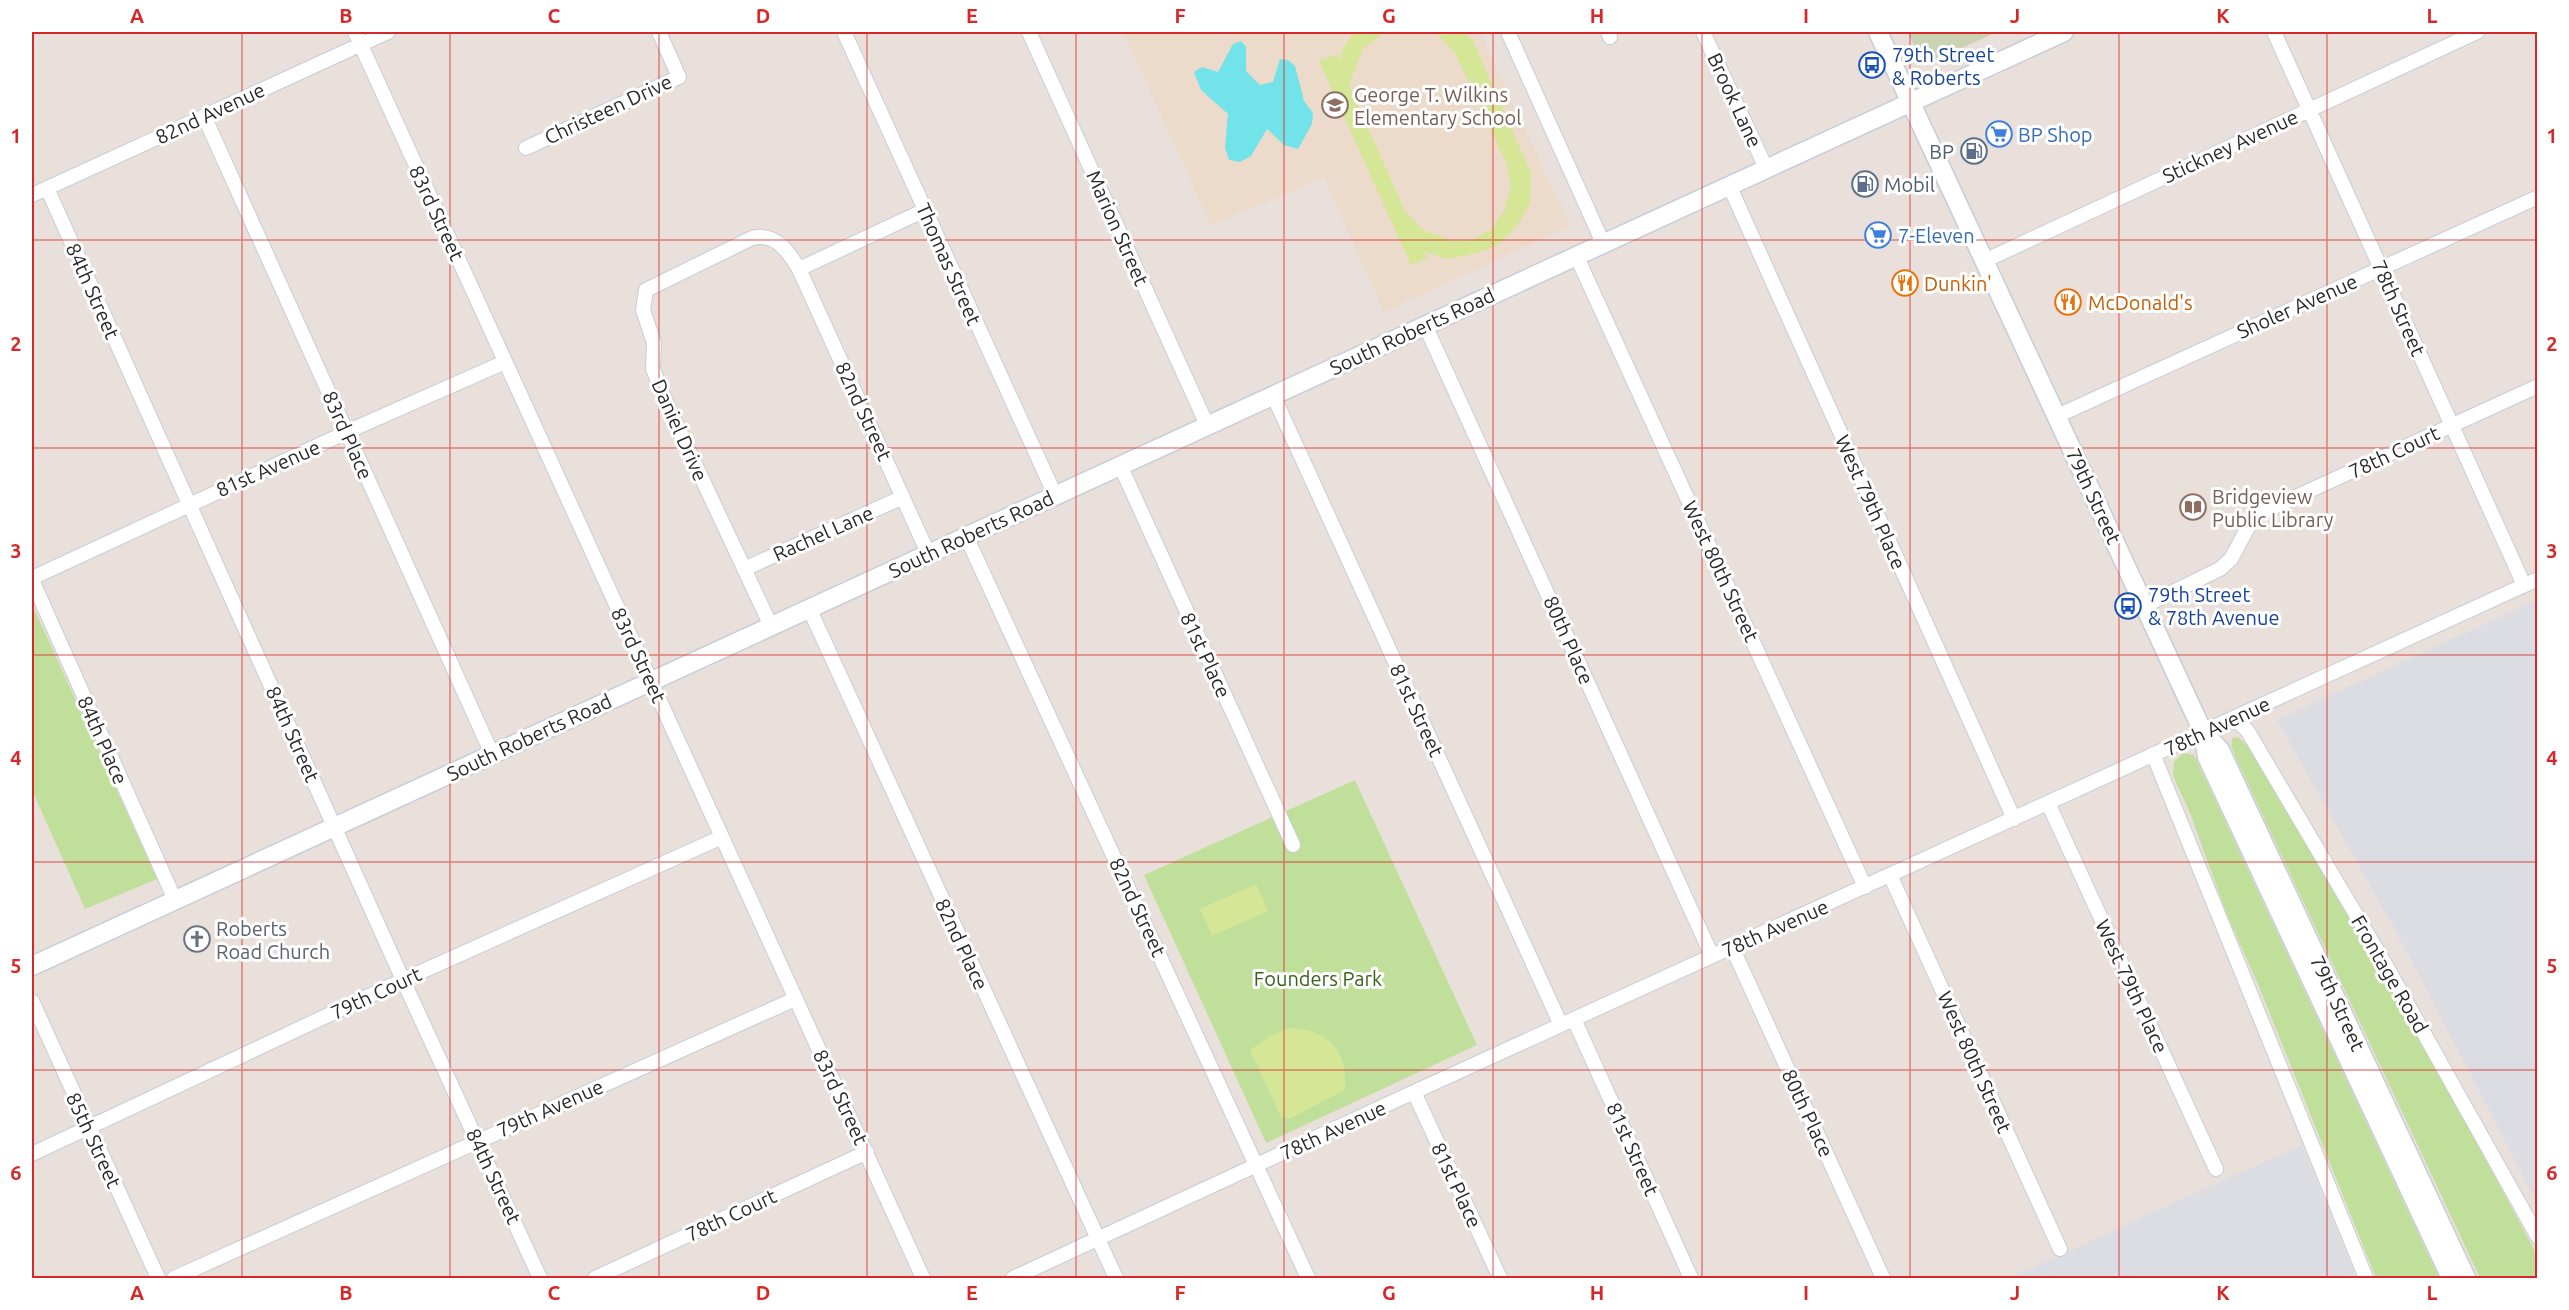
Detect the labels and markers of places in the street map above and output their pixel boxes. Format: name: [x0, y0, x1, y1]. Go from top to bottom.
place label: 79th Street & Roberts: [1892, 43, 1994, 89]
bus stop icon: 79th Street & Roberts: [1857, 50, 1887, 80]
place label: George T. Wilkins Elementary School: [1354, 83, 1521, 129]
school or university icon: George T. Wilkins Elementary School: [1320, 90, 1350, 120]
supermarket icon: BP Shop: [1984, 119, 2014, 149]
place label: BP Shop: [2018, 123, 2093, 146]
fuel station icon: BP: [1959, 136, 1989, 166]
place label: BP: [1929, 140, 1954, 163]
fuel station icon: Mobil: [1850, 169, 1880, 199]
place label: Mobil: [1884, 173, 1935, 196]
supermarket icon: 7-Eleven: [1863, 220, 1893, 250]
place label: 7-Eleven: [1898, 224, 1975, 247]
restaurant icon: Dunkin': [1890, 268, 1920, 298]
place label: Dunkin': [1924, 272, 1992, 295]
restaurant icon: McDonald's: [2053, 287, 2083, 317]
place label: McDonald's: [2088, 291, 2193, 314]
place label: Bridgeview Public Library: [2212, 485, 2334, 531]
library icon: Bridgeview Public Library: [2178, 492, 2208, 522]
place label: 79th Street & 78th Avenue: [2148, 583, 2279, 629]
bus stop icon: 79th Street & 78th Avenue: [2113, 591, 2143, 621]
place label: Roberts Road Church: [216, 917, 330, 963]
church icon: Roberts Road Church: [182, 924, 212, 954]

